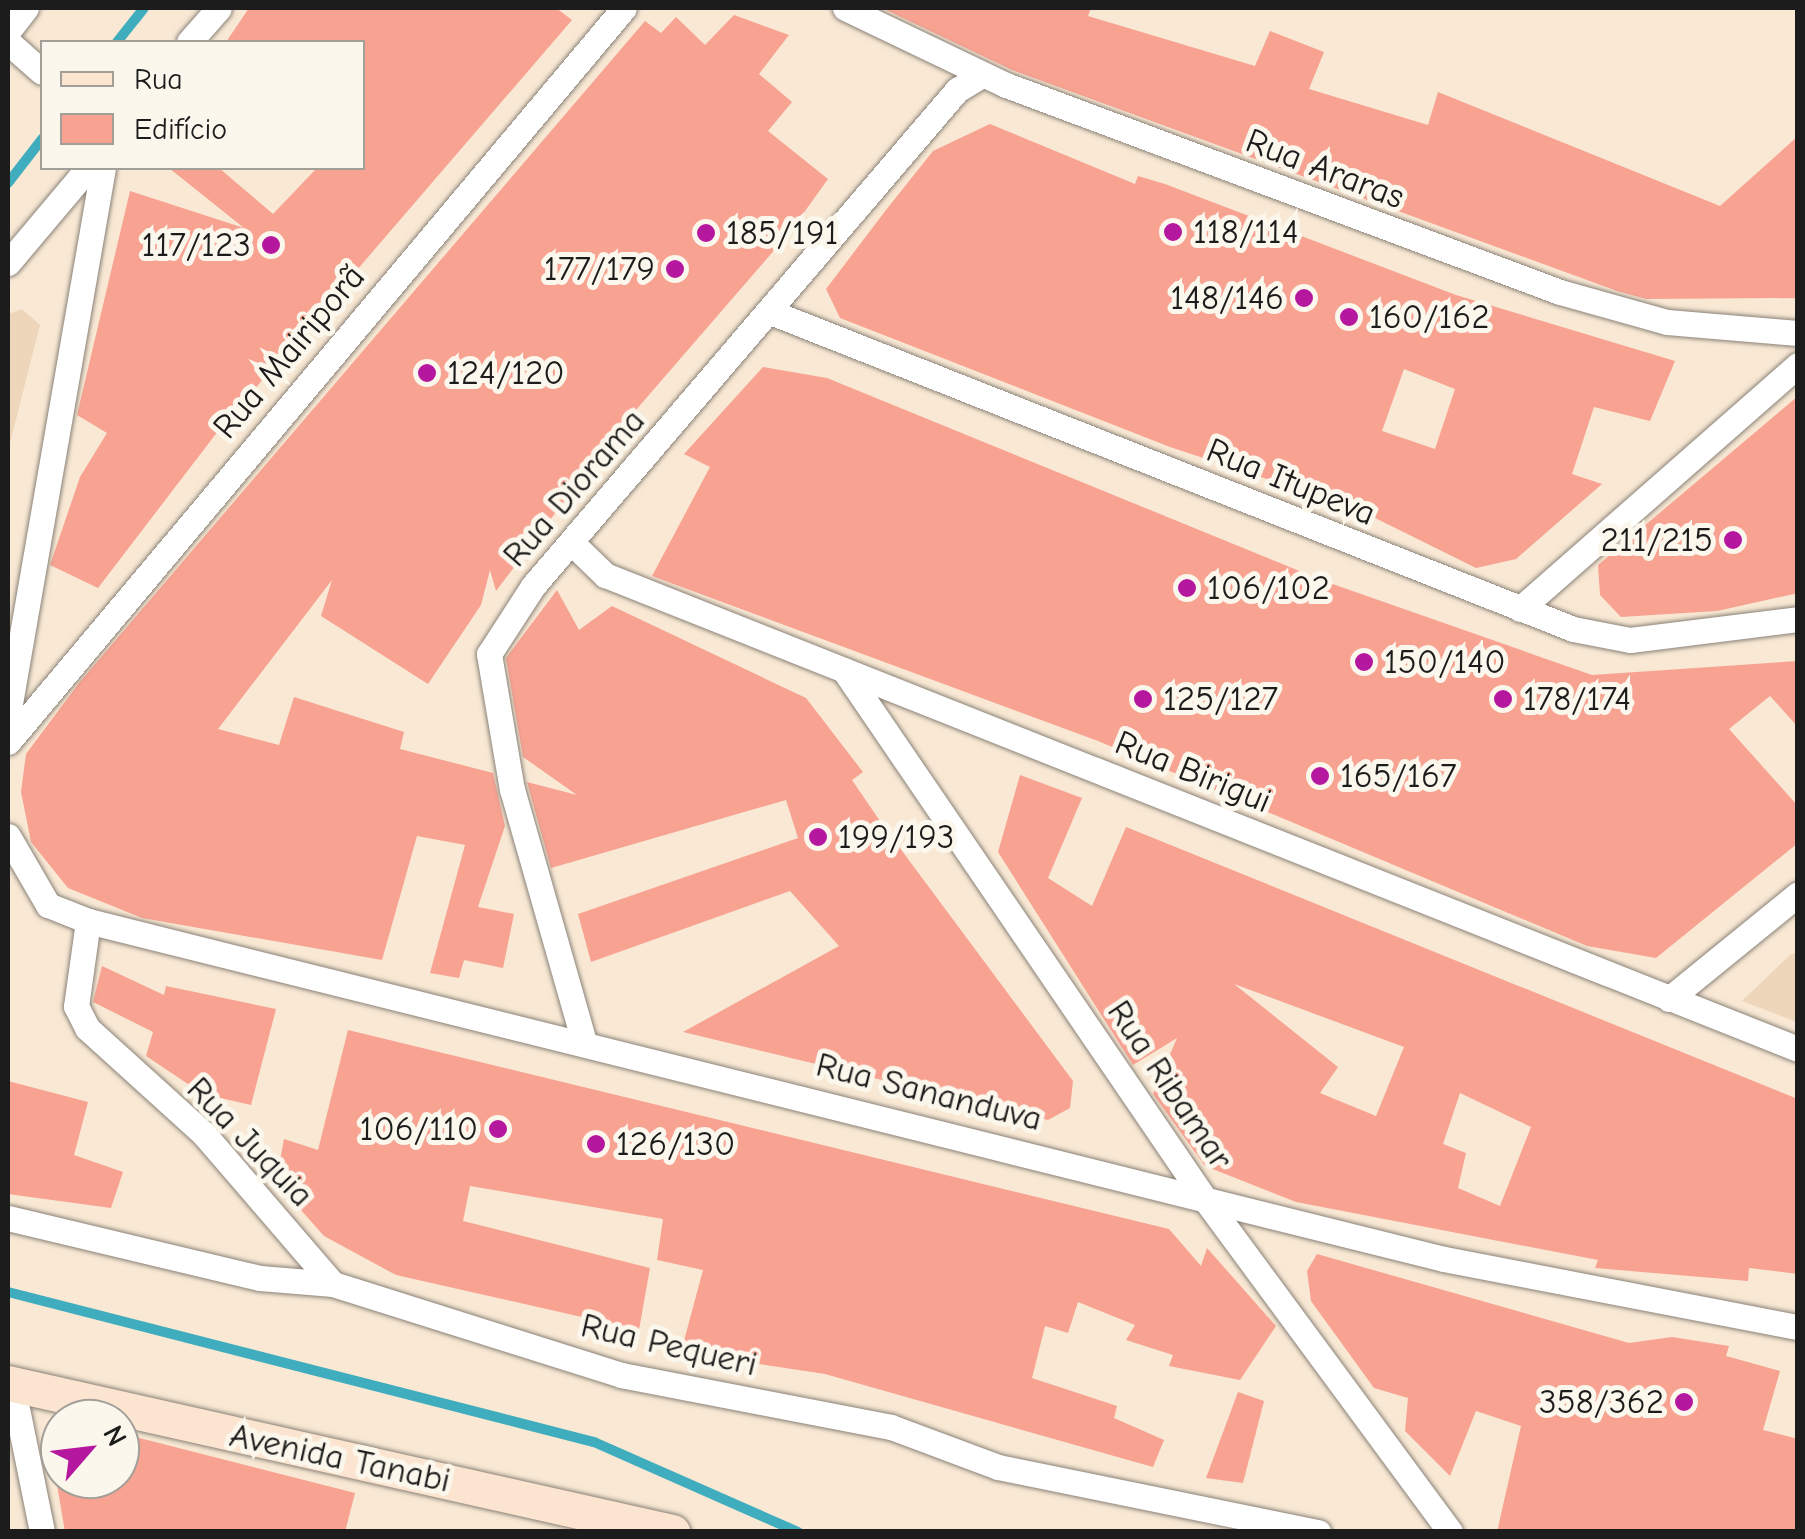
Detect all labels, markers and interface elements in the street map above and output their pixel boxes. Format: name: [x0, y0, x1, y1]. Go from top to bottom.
legend: [40, 40, 365, 170]
text: Rua: [134, 62, 183, 97]
text: Edifício: [134, 112, 227, 147]
street label: Rua Araras: [1240, 120, 1410, 218]
place label: 118/114: [1193, 211, 1299, 253]
place label: 185/191: [726, 212, 838, 254]
marker: 118/114: [1162, 221, 1184, 243]
marker: 185/191: [695, 222, 717, 244]
place label: 117/123: [142, 224, 251, 266]
marker: 117/123: [260, 234, 282, 256]
place label: 177/179: [544, 248, 655, 290]
street label: Rua Mairiporã: [204, 257, 374, 447]
marker: 177/179: [664, 258, 686, 280]
place label: 148/146: [1170, 277, 1284, 319]
marker: 148/146: [1293, 287, 1315, 309]
place label: 160/162: [1369, 296, 1490, 338]
marker: 160/162: [1338, 306, 1360, 328]
place label: 124/120: [447, 352, 565, 394]
marker: 124/120: [416, 362, 438, 384]
street label: Rua Diorama: [494, 401, 654, 575]
street label: Rua Itupeva: [1201, 429, 1381, 535]
place label: 211/215: [1601, 519, 1713, 561]
marker: 211/215: [1722, 529, 1744, 551]
place label: 106/102: [1207, 567, 1330, 609]
marker: 106/102: [1176, 577, 1198, 599]
place label: 150/140: [1384, 641, 1505, 683]
marker: 150/140: [1353, 651, 1375, 673]
place label: 125/127: [1163, 678, 1278, 720]
place label: 178/174: [1523, 678, 1631, 720]
marker: 125/127: [1132, 688, 1154, 710]
marker: 178/174: [1492, 688, 1514, 710]
street label: Rua Birigui: [1109, 722, 1277, 822]
place label: 165/167: [1340, 755, 1456, 797]
marker: 165/167: [1309, 765, 1331, 787]
place label: 199/193: [838, 816, 954, 858]
marker: 199/193: [807, 826, 829, 848]
street label: Rua Ribamar: [1098, 992, 1242, 1178]
street label: Rua Sananduva: [812, 1044, 1046, 1140]
street label: Rua Juquia: [178, 1068, 322, 1216]
place label: 106/110: [360, 1108, 478, 1150]
marker: 106/110: [487, 1118, 509, 1140]
place label: 126/130: [616, 1123, 735, 1165]
marker: 126/130: [585, 1133, 607, 1155]
street label: Rua Pequeri: [577, 1304, 761, 1386]
place label: 358/362: [1539, 1381, 1664, 1423]
marker: 358/362: [1673, 1391, 1695, 1413]
north arrow: [40, 1399, 140, 1499]
street label: Avenida Tanabi: [226, 1414, 454, 1502]
text: N: [96, 1420, 133, 1451]

